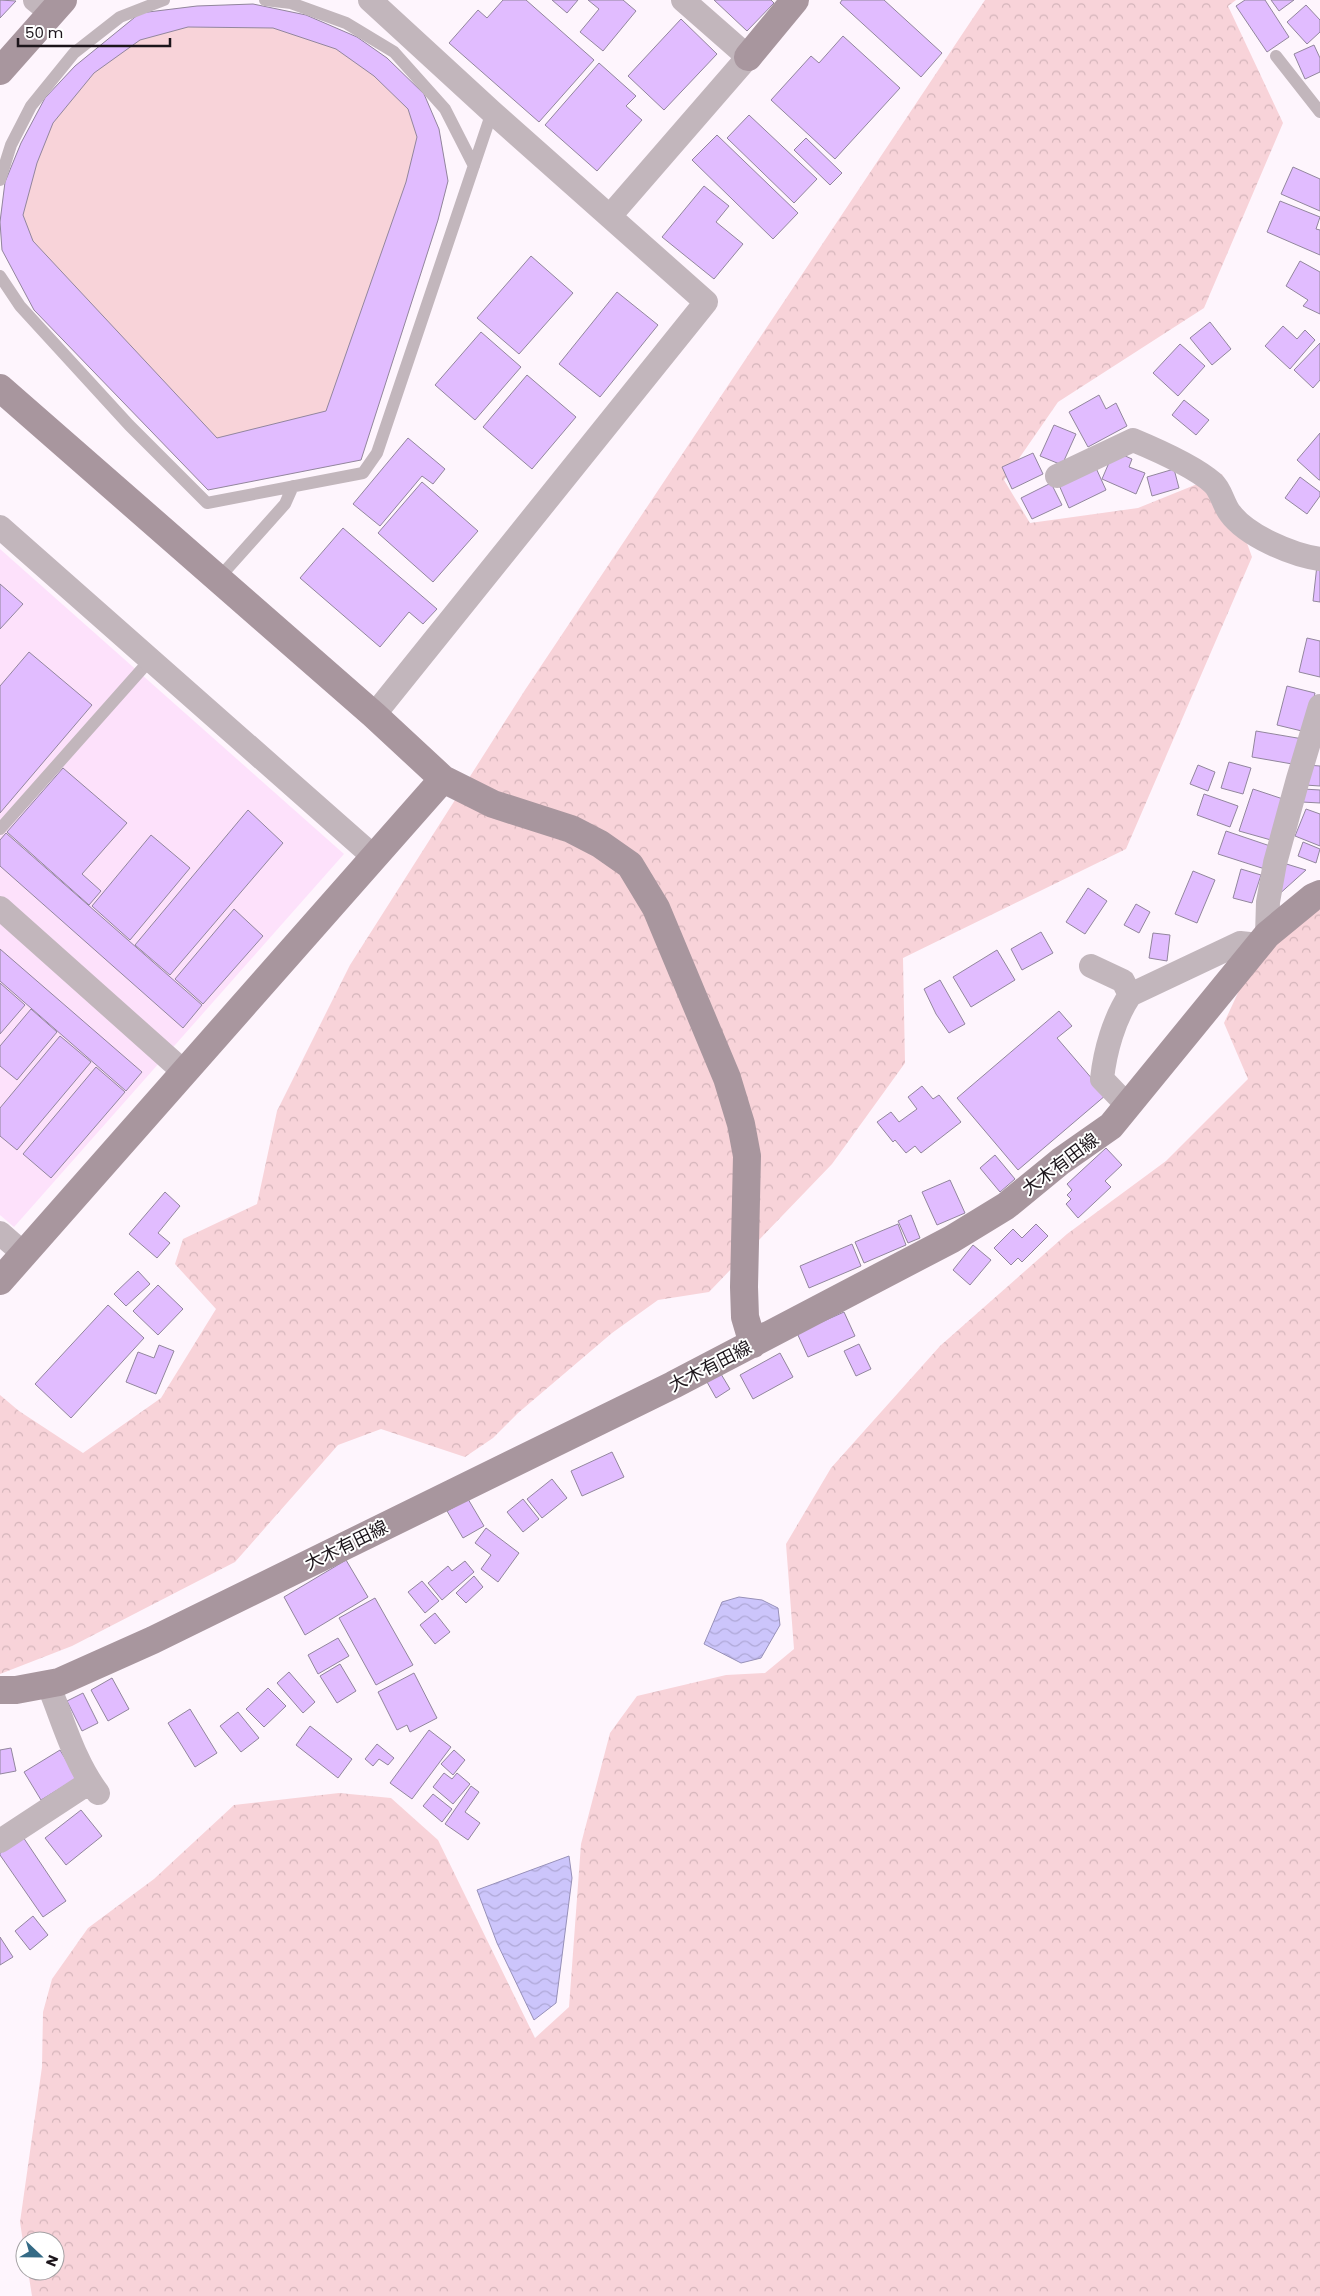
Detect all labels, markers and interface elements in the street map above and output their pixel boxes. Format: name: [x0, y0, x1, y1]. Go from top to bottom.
scale bar: [18, 15, 170, 47]
text: 50 m: [25, 22, 63, 43]
street label: 大木有田線: [1017, 1127, 1103, 1201]
street label: 大木有田線: [664, 1334, 756, 1398]
street label: 大木有田線: [300, 1514, 392, 1576]
north arrow: [15, 2231, 65, 2281]
text: N: [41, 2252, 63, 2269]

